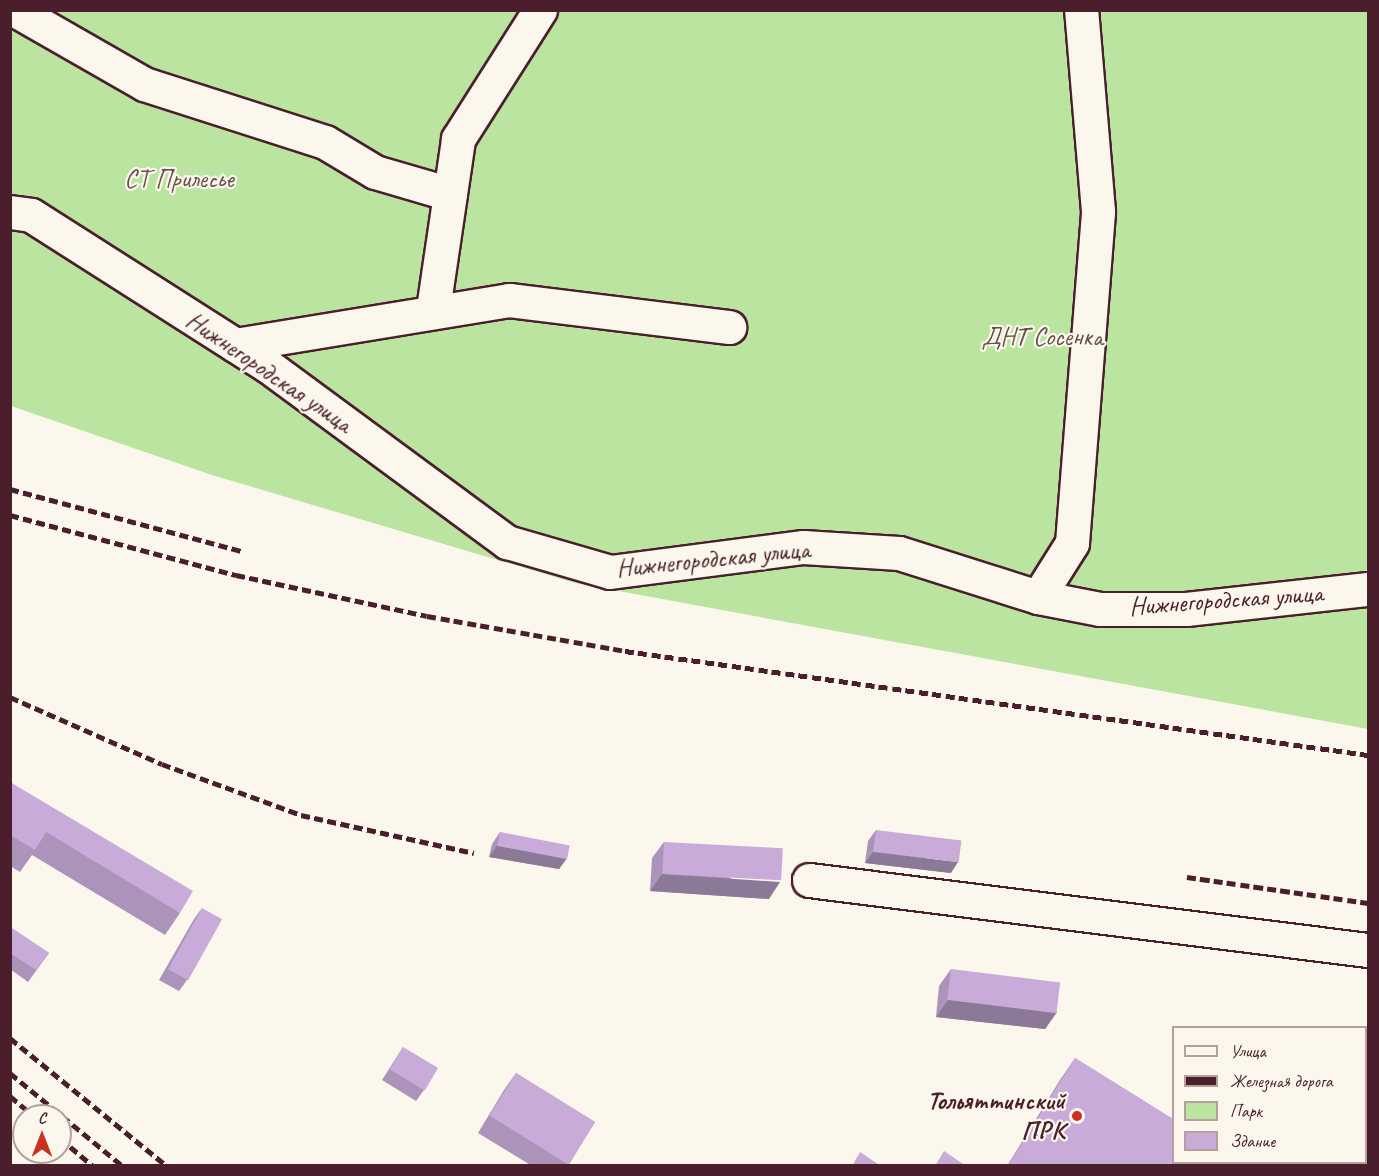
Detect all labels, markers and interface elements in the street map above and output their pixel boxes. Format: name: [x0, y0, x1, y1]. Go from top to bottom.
park label: СТ Прилесье: [124, 163, 234, 195]
street label: Нижнегородская улица: [179, 304, 359, 440]
park label: ДНТ Сосенка: [981, 321, 1103, 353]
street label: Нижнегородская улица: [614, 533, 812, 585]
street label: Нижнегородская улица: [1128, 578, 1324, 622]
legend: [1172, 1026, 1367, 1164]
text: Улица: [1230, 1040, 1266, 1062]
text: Железная дорога: [1230, 1070, 1333, 1092]
place label: Тольяттинский ПРК: [927, 1085, 1065, 1146]
text: Парк: [1230, 1100, 1262, 1122]
north arrow: [12, 1104, 72, 1164]
text: С: [38, 1108, 46, 1128]
marker: Тольяттинский ПРК: [1070, 1109, 1084, 1123]
text: Здание: [1230, 1130, 1275, 1152]

